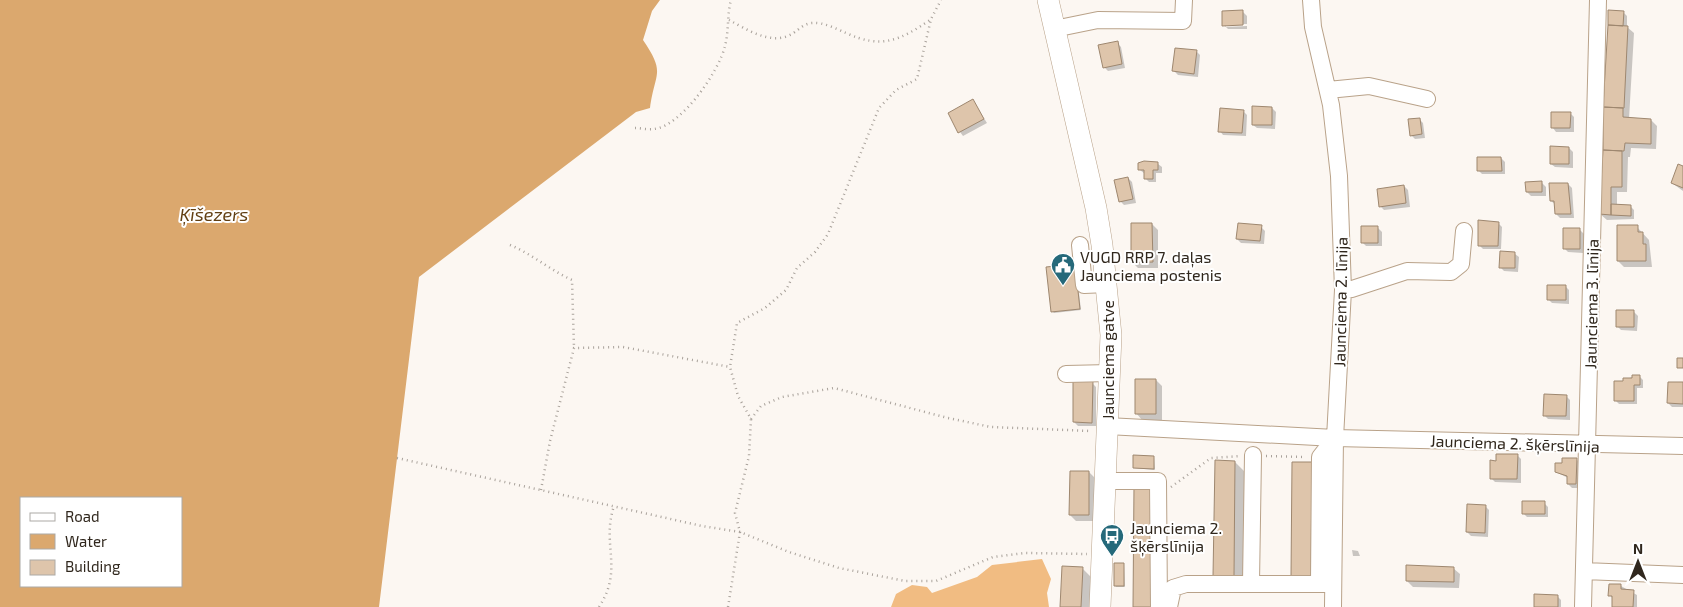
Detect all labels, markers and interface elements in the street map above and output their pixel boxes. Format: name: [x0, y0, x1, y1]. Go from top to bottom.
water label: Ķīšezers: [180, 203, 248, 226]
street label: Jaunciema 2. līnija: [1329, 237, 1352, 367]
street label: Jaunciema 3. līnija: [1580, 239, 1603, 369]
place label: VUGD RRP 7. daļas Jaunciema postenis: [1080, 247, 1222, 284]
public building icon: VUGD RRP 7. daļas Jaunciema postenis: [1050, 252, 1076, 286]
street label: Jaunciema gatve: [1098, 300, 1117, 420]
street label: Jaunciema 2. šķērslīnija: [1430, 431, 1600, 457]
legend: [20, 497, 182, 587]
text: Road: [65, 507, 100, 525]
place label: Jaunciema 2. šķērslīnija: [1130, 518, 1222, 557]
bus stop icon: Jaunciema 2. šķērslīnija: [1099, 523, 1125, 557]
text: Water: [65, 532, 107, 550]
north arrow: [1613, 537, 1663, 587]
text: N: [1633, 540, 1643, 557]
text: Building: [65, 557, 121, 575]

